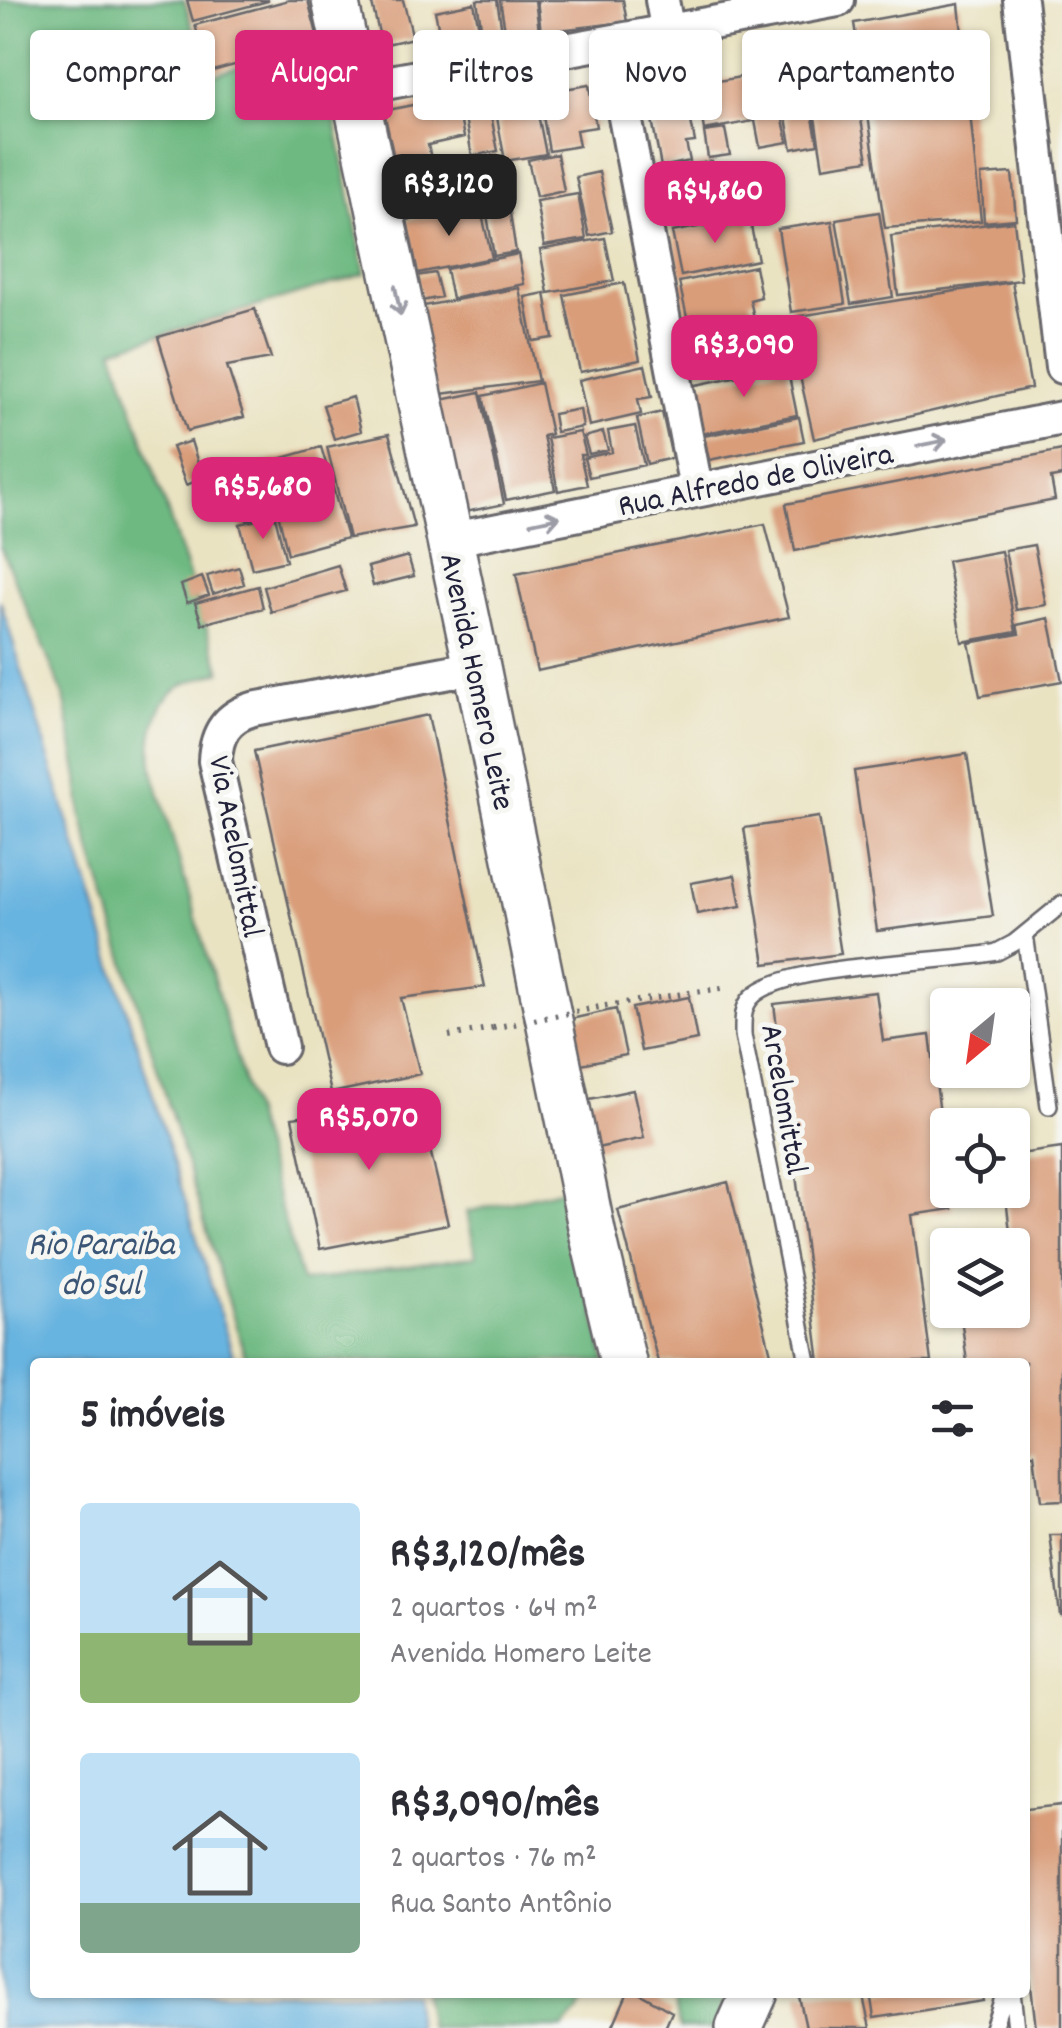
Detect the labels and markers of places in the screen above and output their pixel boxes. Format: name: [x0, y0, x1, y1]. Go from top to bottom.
pin: R$3,120: [357, 154, 541, 239]
pin: R$4,860: [623, 161, 807, 246]
pin: R$3,090: [652, 315, 836, 400]
pin: R$5,680: [171, 457, 355, 542]
pin: R$5,070: [277, 1088, 461, 1173]

